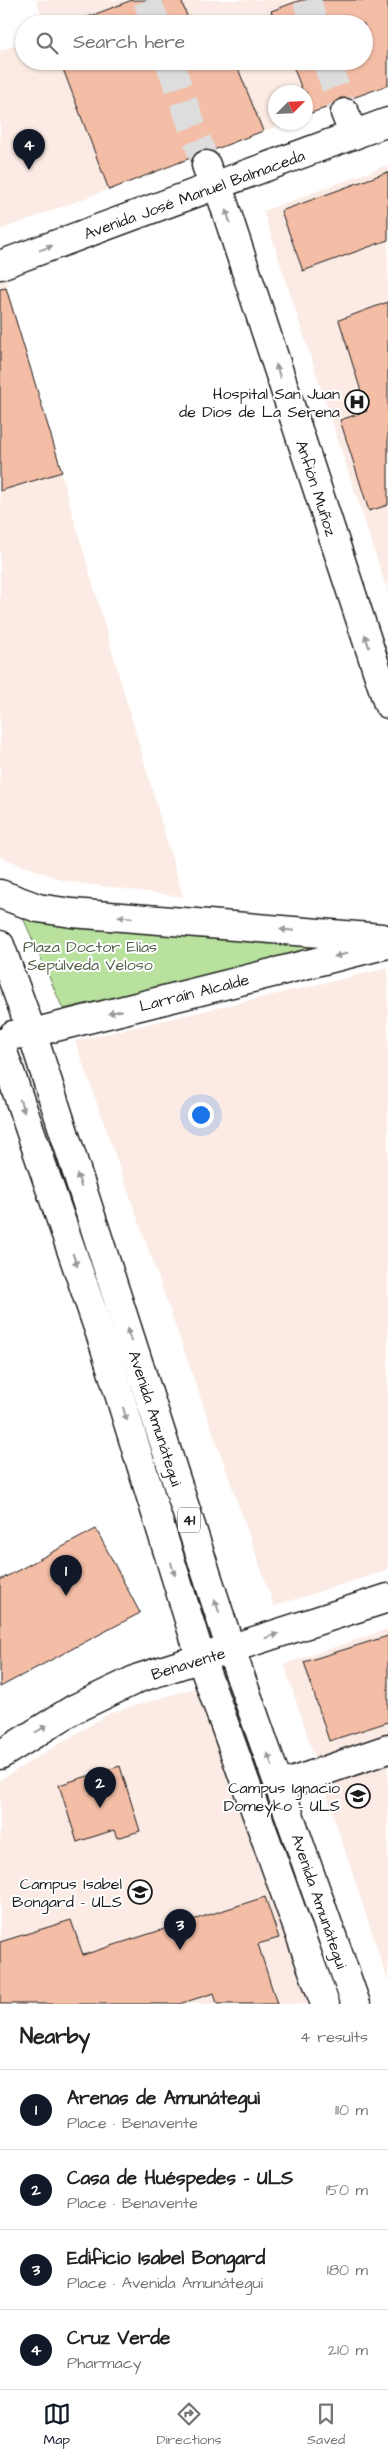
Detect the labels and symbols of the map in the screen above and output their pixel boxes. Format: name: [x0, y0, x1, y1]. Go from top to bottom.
north arrow: [268, 85, 313, 130]
pin: 4: [13, 129, 45, 170]
street label: Avenida José Manuel Balmaceda: [81, 145, 308, 245]
one-way arrow: [224, 209, 231, 224]
one-way arrow: [39, 244, 54, 252]
one-way arrow: [274, 363, 282, 378]
place label: Hospital San Juan de Dios de La Serena: [179, 383, 340, 423]
hospital icon: Hospital San Juan de Dios de La Serena: [344, 389, 370, 415]
street label: Anfión Muñoz: [290, 437, 342, 539]
one-way arrow: [363, 634, 371, 649]
one-way arrow: [117, 913, 133, 921]
one-way arrow: [279, 926, 295, 934]
park label: Plaza Doctor Elías Sepúlveda Veloso: [23, 936, 157, 976]
one-way arrow: [333, 952, 348, 960]
street label: Larraín Alcalde: [137, 969, 252, 1017]
one-way arrow: [108, 1008, 123, 1016]
one-way arrow: [18, 1099, 26, 1114]
your location: [188, 1102, 214, 1128]
one-way arrow: [75, 1173, 83, 1188]
one-way arrow: [71, 1252, 79, 1267]
one-way arrow: [125, 1327, 133, 1342]
street label: Avenida Amunátegui: [122, 1348, 188, 1490]
one-way arrow: [122, 1407, 130, 1422]
road number: 41: [178, 1508, 200, 1532]
pin: 1: [50, 1555, 82, 1596]
one-way arrow: [170, 1562, 178, 1577]
one-way arrow: [213, 1599, 220, 1614]
one-way arrow: [265, 1632, 280, 1640]
street label: Benavente: [149, 1642, 228, 1686]
one-way arrow: [35, 1725, 48, 1734]
one-way arrow: [266, 1752, 274, 1767]
pin: 2: [84, 1767, 116, 1808]
place label: Campus Ignacio Domeyko - ULS: [224, 1777, 340, 1818]
school or university icon: Campus Ignacio Domeyko - ULS: [345, 1783, 371, 1809]
street label: Avenida Amunátegui: [285, 1831, 353, 1973]
place label: Campus Isabel Bongard - ULS: [12, 1873, 122, 1914]
school or university icon: Campus Isabel Bongard - ULS: [127, 1879, 153, 1905]
pin: 3: [164, 1909, 196, 1950]

